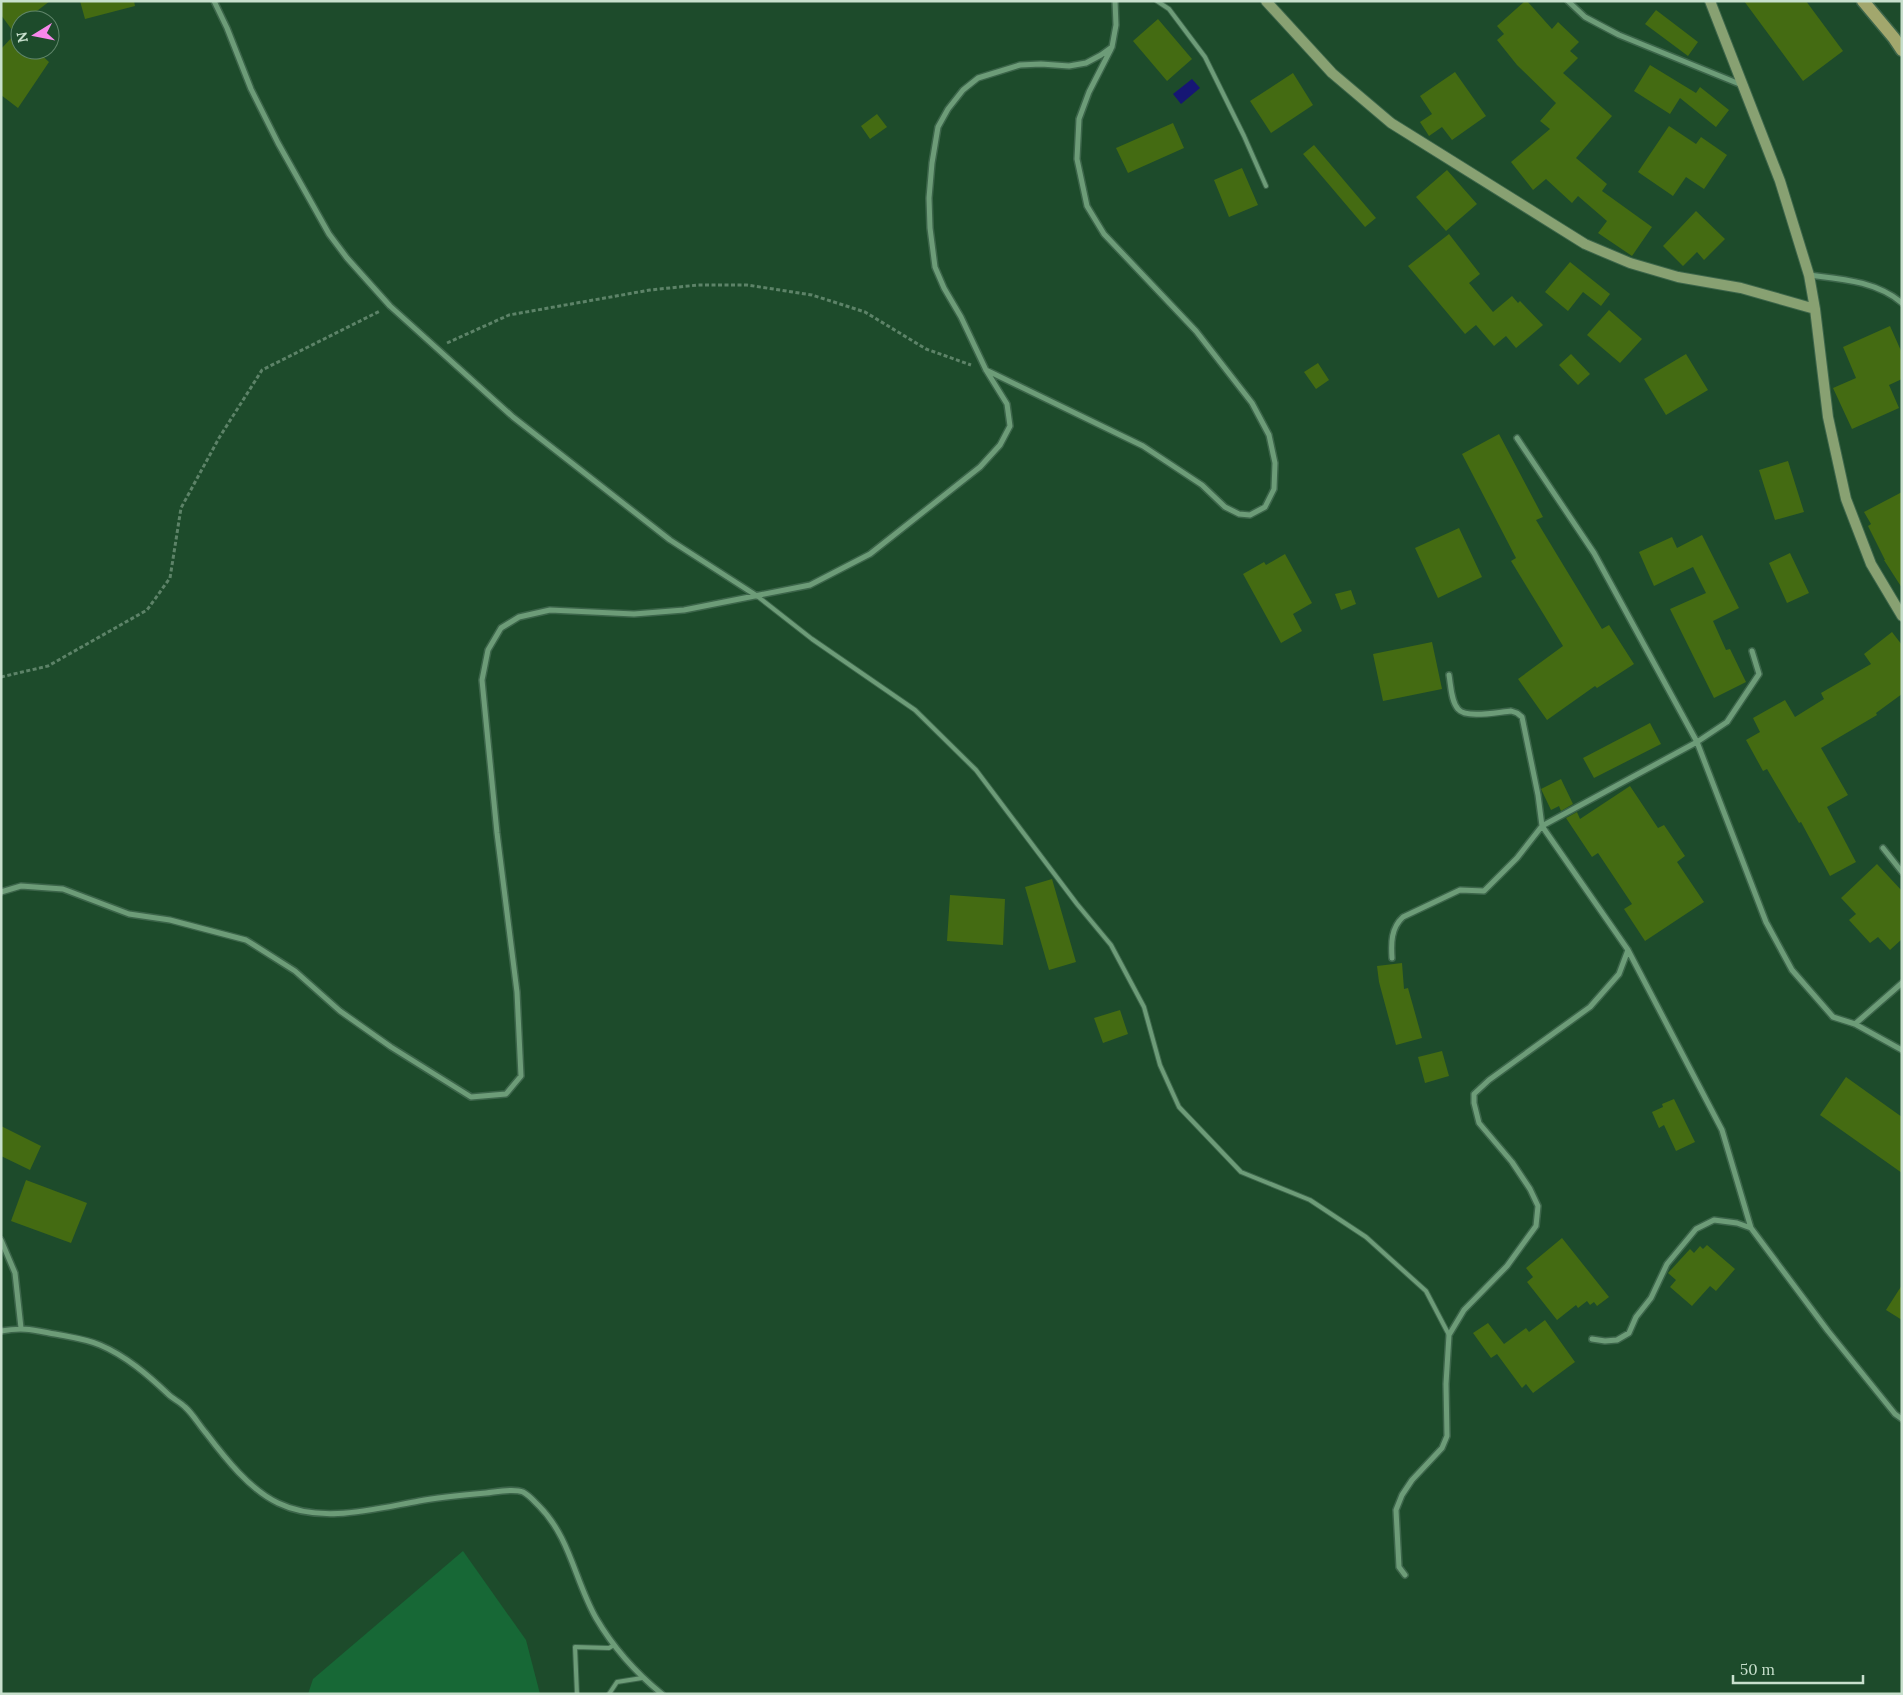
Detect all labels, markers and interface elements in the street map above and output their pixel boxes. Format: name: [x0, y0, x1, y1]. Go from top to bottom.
north arrow: [10, 10, 60, 60]
text: N: [12, 30, 32, 44]
scale bar: [1733, 1652, 1863, 1684]
text: 50 m: [1740, 1660, 1775, 1679]

